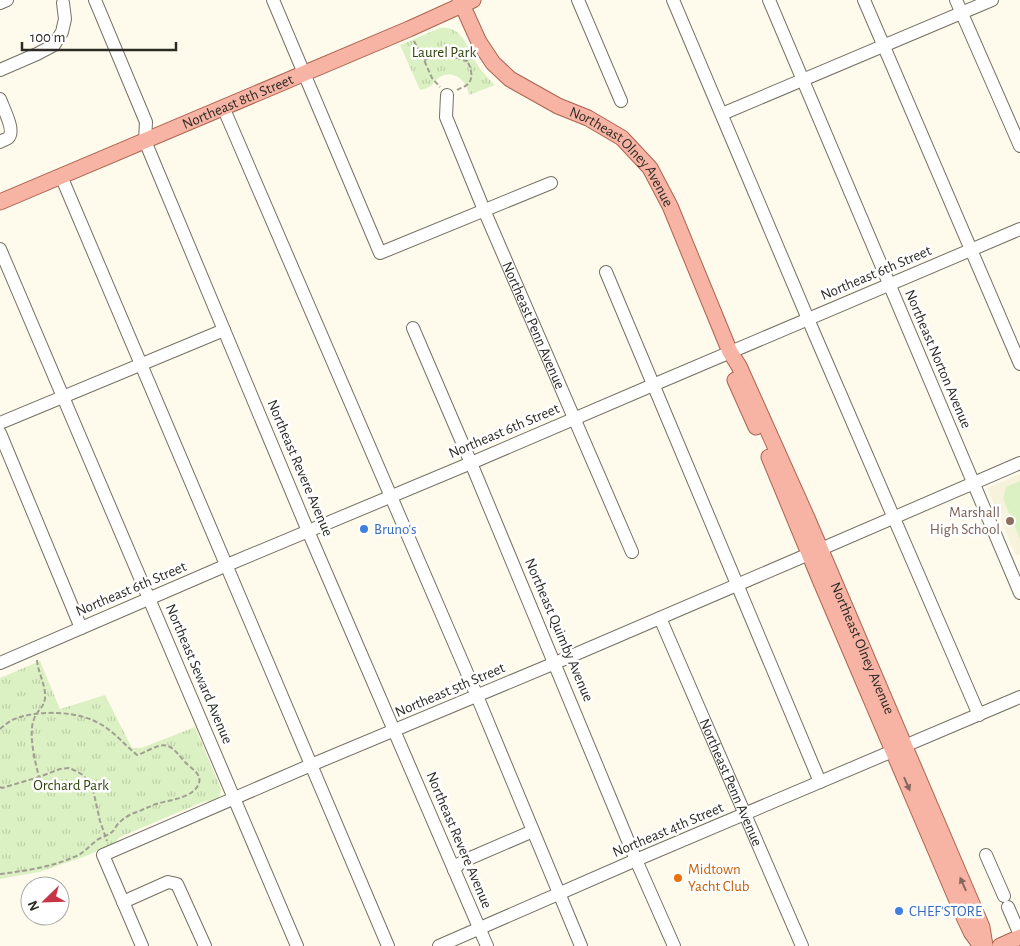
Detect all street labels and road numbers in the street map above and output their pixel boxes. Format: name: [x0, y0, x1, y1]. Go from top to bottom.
street label: Northeast 8th Street: [180, 71, 295, 132]
street label: Northeast Olney Avenue: [568, 104, 676, 209]
street label: Northeast 6th Street: [818, 243, 934, 303]
street label: Northeast Penn Avenue: [500, 259, 568, 391]
street label: Northeast Norton Avenue: [902, 287, 974, 431]
street label: Northeast Revere Avenue: [264, 397, 336, 539]
street label: Northeast 6th Street: [446, 401, 562, 461]
street label: Northeast Quimby Avenue: [522, 556, 596, 704]
street label: Northeast 6th Street: [73, 559, 189, 619]
street label: Northeast Olney Avenue: [828, 580, 898, 716]
street label: Northeast Seward Avenue: [163, 602, 235, 746]
street label: Northeast 5th Street: [393, 660, 507, 720]
street label: Northeast Penn Avenue: [697, 716, 765, 848]
street label: Northeast Revere Avenue: [423, 769, 495, 911]
street label: Northeast 4th Street: [610, 800, 726, 860]

